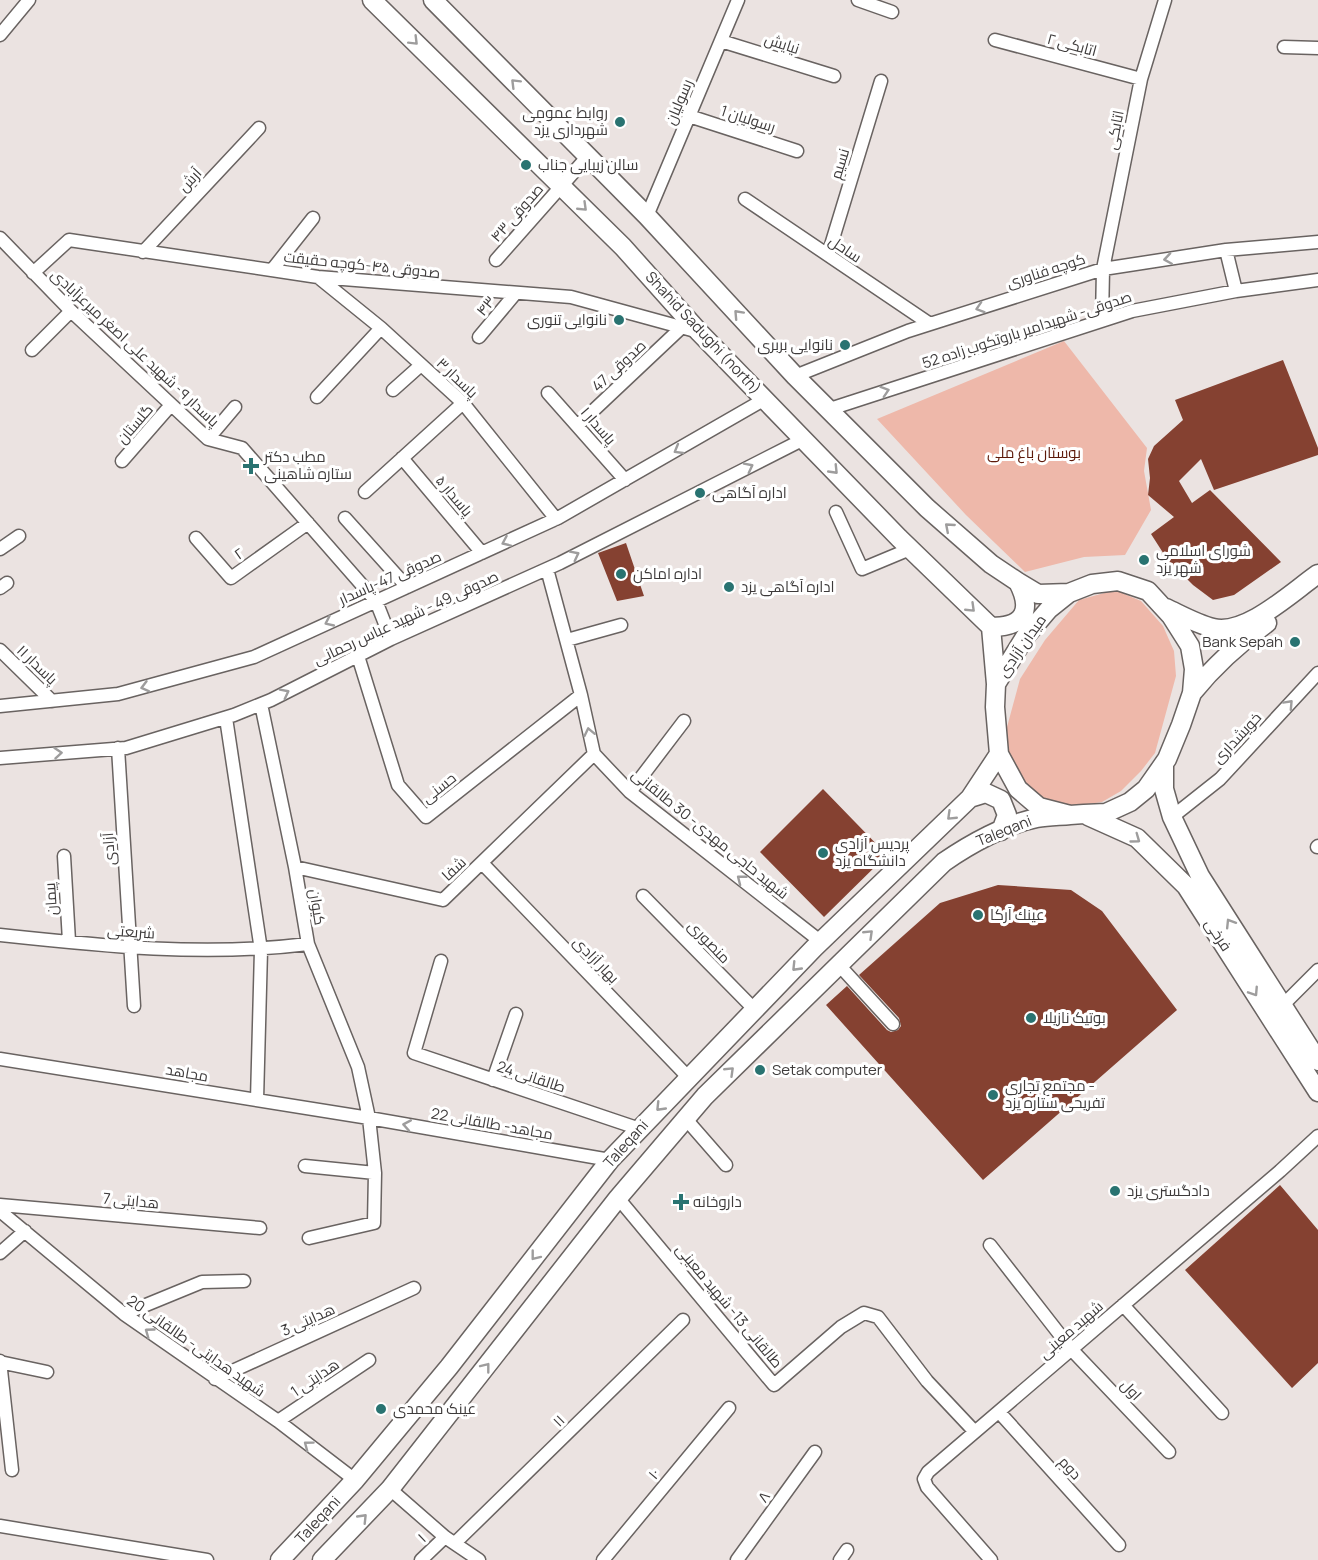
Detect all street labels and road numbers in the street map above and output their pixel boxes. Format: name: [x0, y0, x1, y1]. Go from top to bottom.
street label: نیایش: [762, 28, 802, 59]
street label: اتابکی ۲: [1045, 28, 1099, 61]
street label: رسولیان: [659, 76, 698, 128]
street label: رسولیان 1: [718, 100, 778, 137]
street label: اتابکی: [1100, 108, 1129, 151]
street label: نسیم: [825, 146, 854, 182]
street label: آرش: [173, 163, 206, 196]
street label: صدوقی ۴۳: [485, 179, 548, 246]
street label: ساحل: [825, 230, 866, 267]
street label: صدوقی ۴۵-کوچه حقیقت: [283, 246, 441, 283]
street label: کوچه فناوری: [1004, 248, 1088, 293]
street label: پاسدار ۹- شهید علی اصغر میرعزآبادی: [47, 264, 224, 431]
street label: Shahid Sadughi (north): [641, 267, 766, 399]
street label: 52 صدوقی- شهیدامیر باروتکوب زاده: [919, 286, 1134, 373]
street label: ۴۳: [471, 291, 500, 320]
street label: صدوقی 47: [587, 335, 650, 396]
street label: پاسدار ۳: [432, 353, 483, 403]
street label: گلستان: [111, 399, 158, 448]
street label: پاسدار ۱: [576, 402, 621, 449]
street label: پاسدار ۵: [431, 471, 478, 521]
street label: ۲: [229, 543, 248, 564]
street label: صدوقی 47-پاسدار: [334, 545, 444, 610]
street label: صدوقی 49 - شهید عباس رحمانی: [310, 565, 502, 670]
street label: میدان آزادی: [992, 610, 1051, 681]
street label: پاسدار ۱۱: [12, 640, 62, 689]
street label: خویشداری: [1207, 707, 1266, 768]
street label: شهید حاجی مهدی- 30 طالقانی: [627, 764, 793, 904]
street label: حسنی: [417, 767, 460, 808]
street label: Taleqani: [973, 810, 1035, 851]
street label: آزادی: [97, 832, 120, 866]
street label: شفا: [437, 852, 470, 885]
street label: پیمان: [39, 882, 62, 916]
street label: کیوان: [304, 887, 331, 927]
street label: فرخی: [1200, 914, 1237, 955]
street label: منصوری: [683, 915, 735, 968]
street label: شریعتی: [106, 919, 156, 944]
street label: بهار آزادی: [569, 932, 624, 988]
street label: طالقانی 24: [494, 1056, 568, 1097]
street label: مجاهد: [164, 1058, 210, 1087]
street label: مجاهد- طالقانی 22: [429, 1102, 555, 1145]
street label: Taleqani: [598, 1115, 653, 1172]
street label: هدایتی 7: [102, 1188, 160, 1213]
street label: طالقانی 13- شهید معینی: [671, 1239, 788, 1372]
street label: شهید هدایتی- طالقانی 20: [123, 1290, 270, 1401]
street label: شهید معینی: [1034, 1296, 1107, 1363]
street label: هدایتی 3: [277, 1298, 338, 1341]
street label: هدایتی 1: [286, 1354, 343, 1402]
street label: اول: [1116, 1374, 1147, 1405]
street label: ۱۱: [548, 1410, 569, 1431]
street label: دوم: [1054, 1451, 1086, 1484]
street label: ۱۰: [643, 1464, 664, 1484]
street label: ۸: [752, 1487, 775, 1507]
street label: Taleqani: [290, 1491, 345, 1548]
street label: ۱: [413, 1528, 431, 1547]

